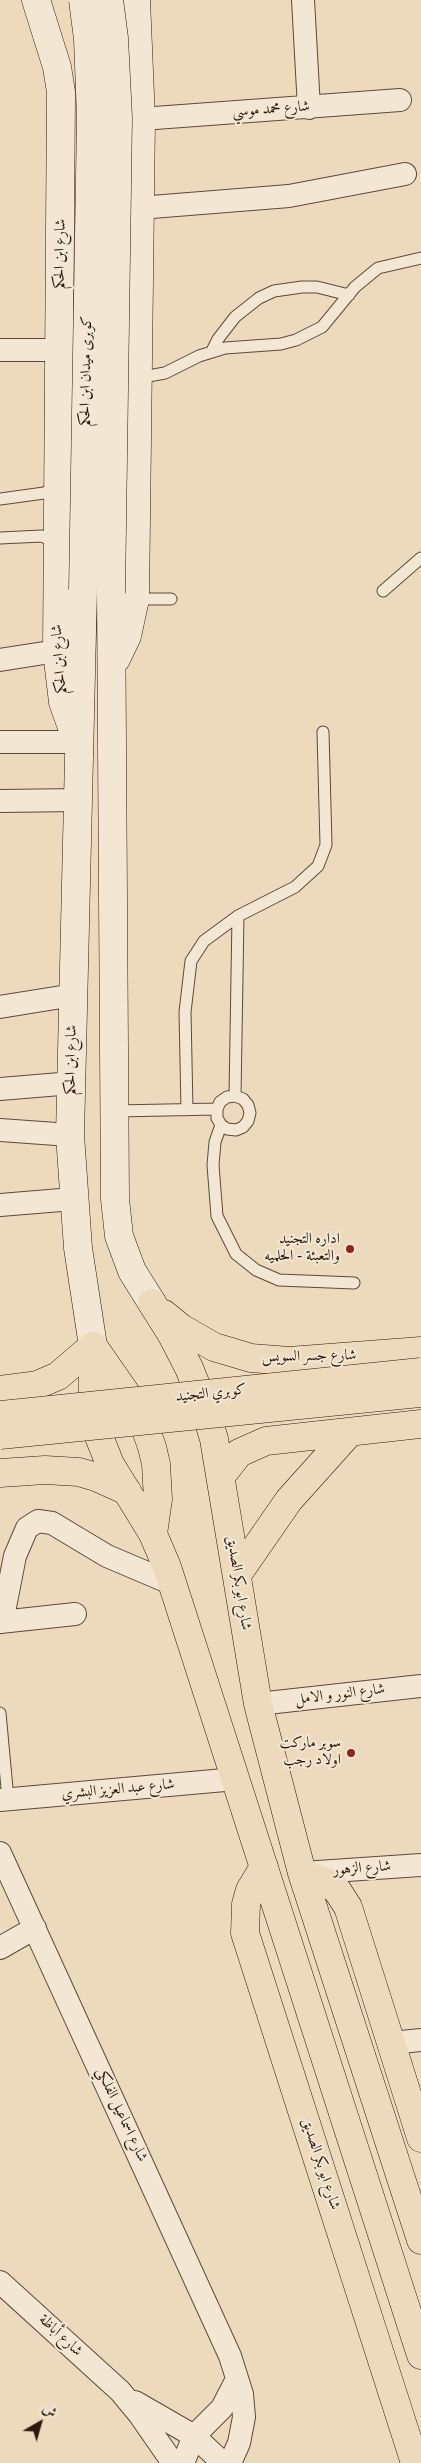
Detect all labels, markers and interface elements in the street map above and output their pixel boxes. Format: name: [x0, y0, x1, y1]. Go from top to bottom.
street label: شارع محمد موسي: [232, 98, 310, 122]
street label: شارع ابن الحكم: [51, 219, 71, 289]
street label: كوبرى ميدان ابن الحكم: [77, 316, 97, 426]
street label: شارع ابن الحكم: [49, 623, 71, 695]
street label: شارع ابن الحكم: [62, 1025, 82, 1095]
place label: اداره التجنيد والتعبئة - الحلميه: [264, 1231, 340, 1266]
marker: اداره التجنيد والتعبئة - الحلميه: [344, 1243, 356, 1255]
street label: شارع جسر السويس: [262, 1347, 356, 1367]
street label: كوبري التجنيد: [175, 1381, 247, 1407]
street label: شارع ابو بكر الصديق: [222, 1535, 254, 1631]
street label: شارع النور و الامل: [294, 1681, 386, 1709]
place label: سوبر ماركت اولاد رجب: [280, 1735, 341, 1770]
marker: سوبر ماركت اولاد رجب: [345, 1747, 357, 1759]
street label: شارع عبد العزيز البشري: [61, 1776, 175, 1804]
street label: شارع الزهور: [332, 1858, 392, 1880]
street label: شارع اسماعيل الفلكي: [91, 2065, 151, 2165]
street label: شارع ابو بكر الصديق: [297, 2116, 343, 2212]
street label: شارع أباظة: [34, 2311, 86, 2361]
north arrow: [15, 2398, 65, 2448]
text: ش: [39, 2400, 60, 2422]

